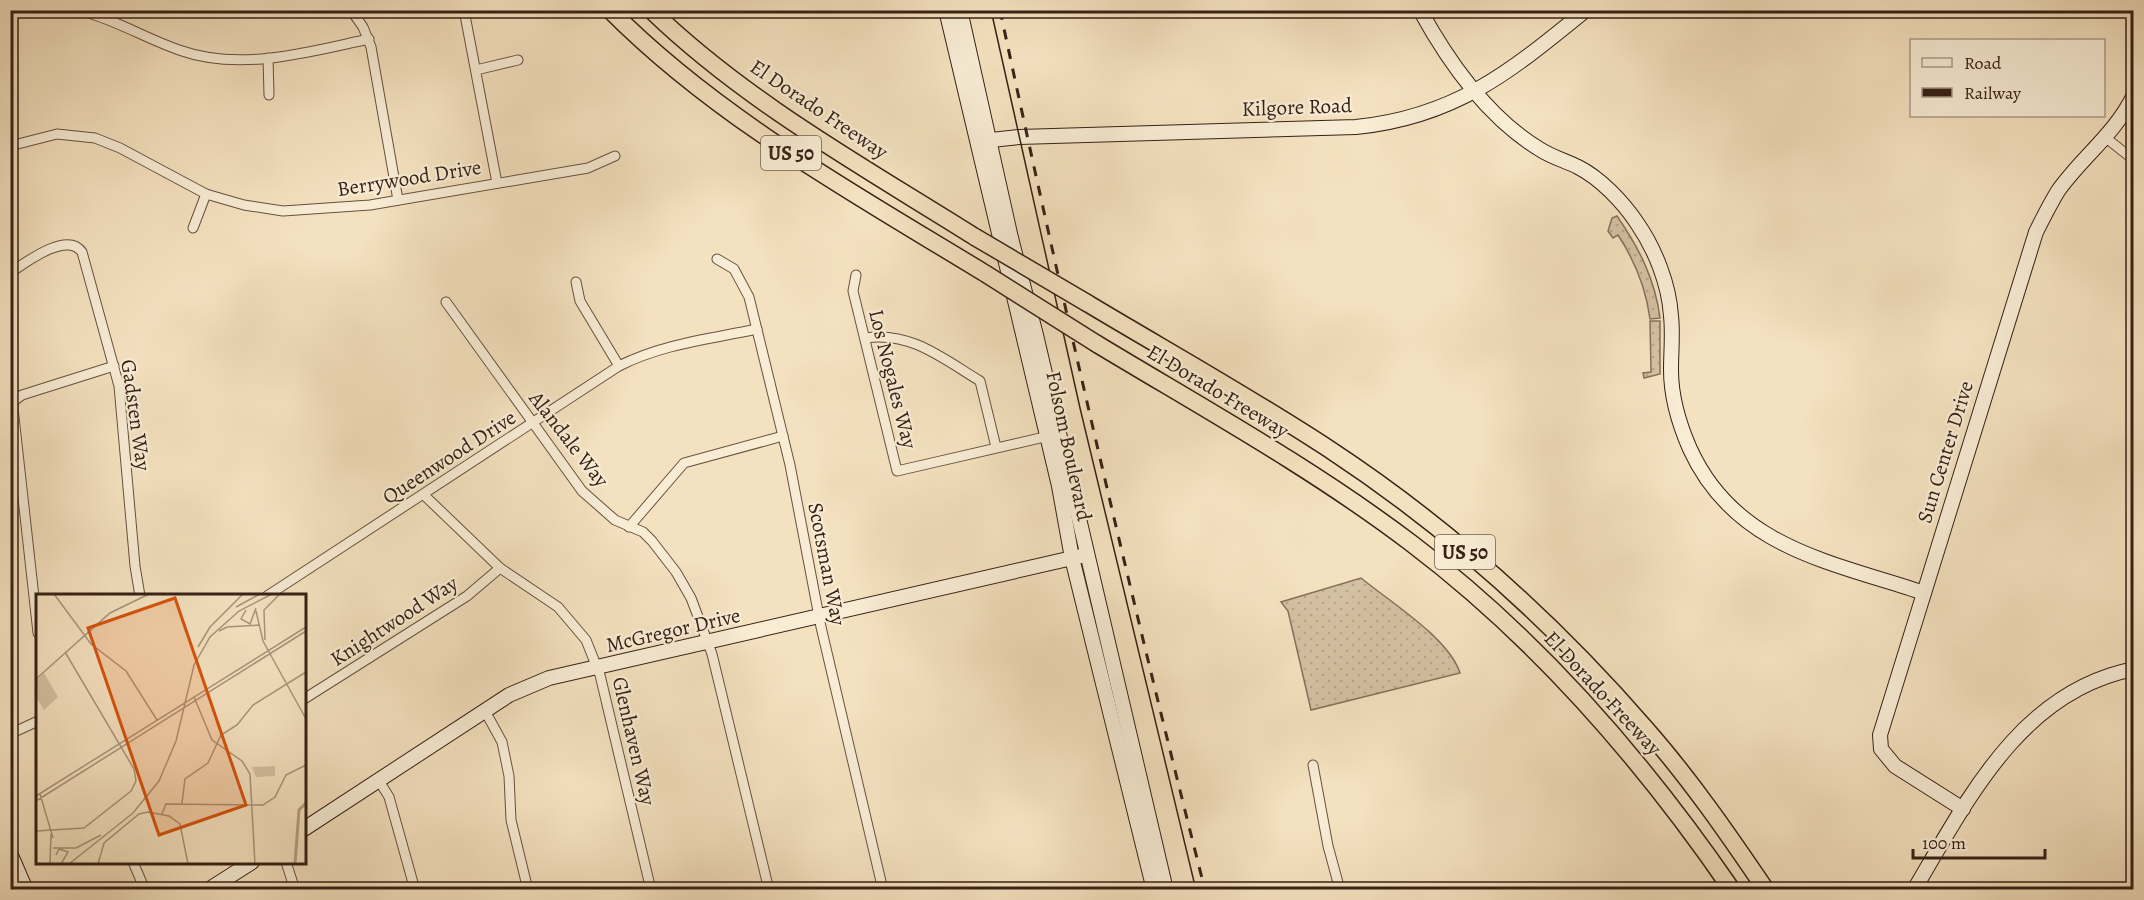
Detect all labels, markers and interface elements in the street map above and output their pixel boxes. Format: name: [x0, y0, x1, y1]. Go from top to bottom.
legend: [1910, 39, 2105, 117]
text: Road: [1964, 51, 2002, 75]
street label: El Dorado Freeway: [745, 52, 894, 166]
text: Railway: [1964, 81, 2022, 105]
street label: Kilgore Road: [1241, 91, 1353, 123]
road number: US 50: [761, 136, 821, 170]
street label: Berrywood Drive: [335, 153, 483, 203]
street label: Los Nogales Way: [862, 306, 924, 452]
street label: El Dorado Freeway: [1142, 338, 1295, 445]
street label: Gadsten Way: [114, 358, 158, 473]
street label: Folsom Boulevard: [1039, 368, 1099, 524]
street label: Sun Center Drive: [1910, 377, 1980, 527]
street label: Alandale Way: [522, 384, 616, 493]
street label: Queenwood Drive: [377, 403, 521, 511]
street label: Scotsman Way: [801, 500, 853, 628]
road number: US 50: [1435, 535, 1495, 569]
street label: Knightwood Way: [325, 569, 464, 673]
inset map: [36, 594, 306, 864]
street label: McGregor Drive: [603, 601, 743, 659]
street label: El Dorado Freeway: [1538, 625, 1668, 762]
street label: Glenhaven Way: [606, 674, 663, 809]
scale bar: [1913, 822, 2045, 860]
text: 100 m: [1922, 831, 1966, 855]

